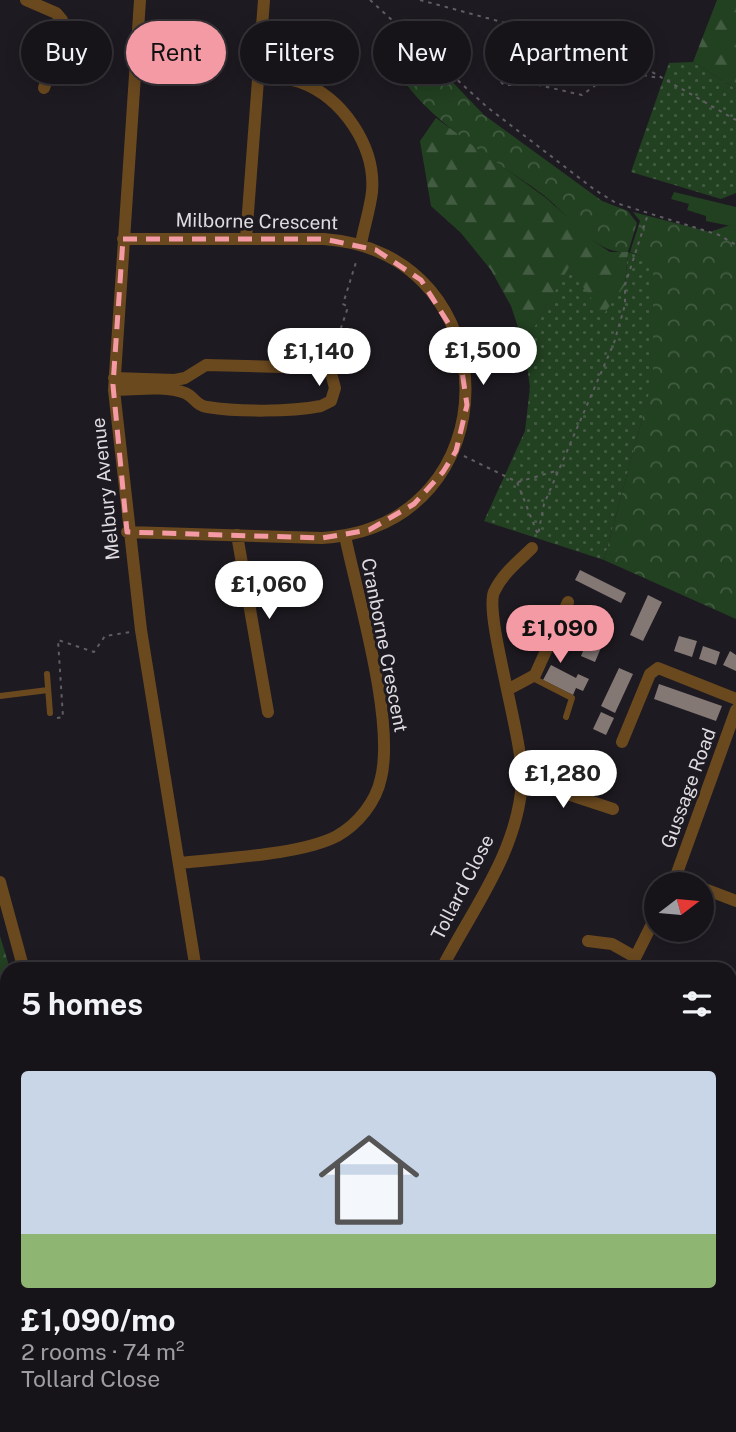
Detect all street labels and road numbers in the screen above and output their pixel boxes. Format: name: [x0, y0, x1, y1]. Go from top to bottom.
street label: Milborne Crescent: [175, 209, 339, 233]
street label: Melbury Avenue: [87, 417, 123, 561]
street label: Cranborne Crescent: [357, 556, 413, 734]
street label: Gussage Road: [656, 725, 720, 851]
street label: Tollard Close: [426, 831, 498, 943]

